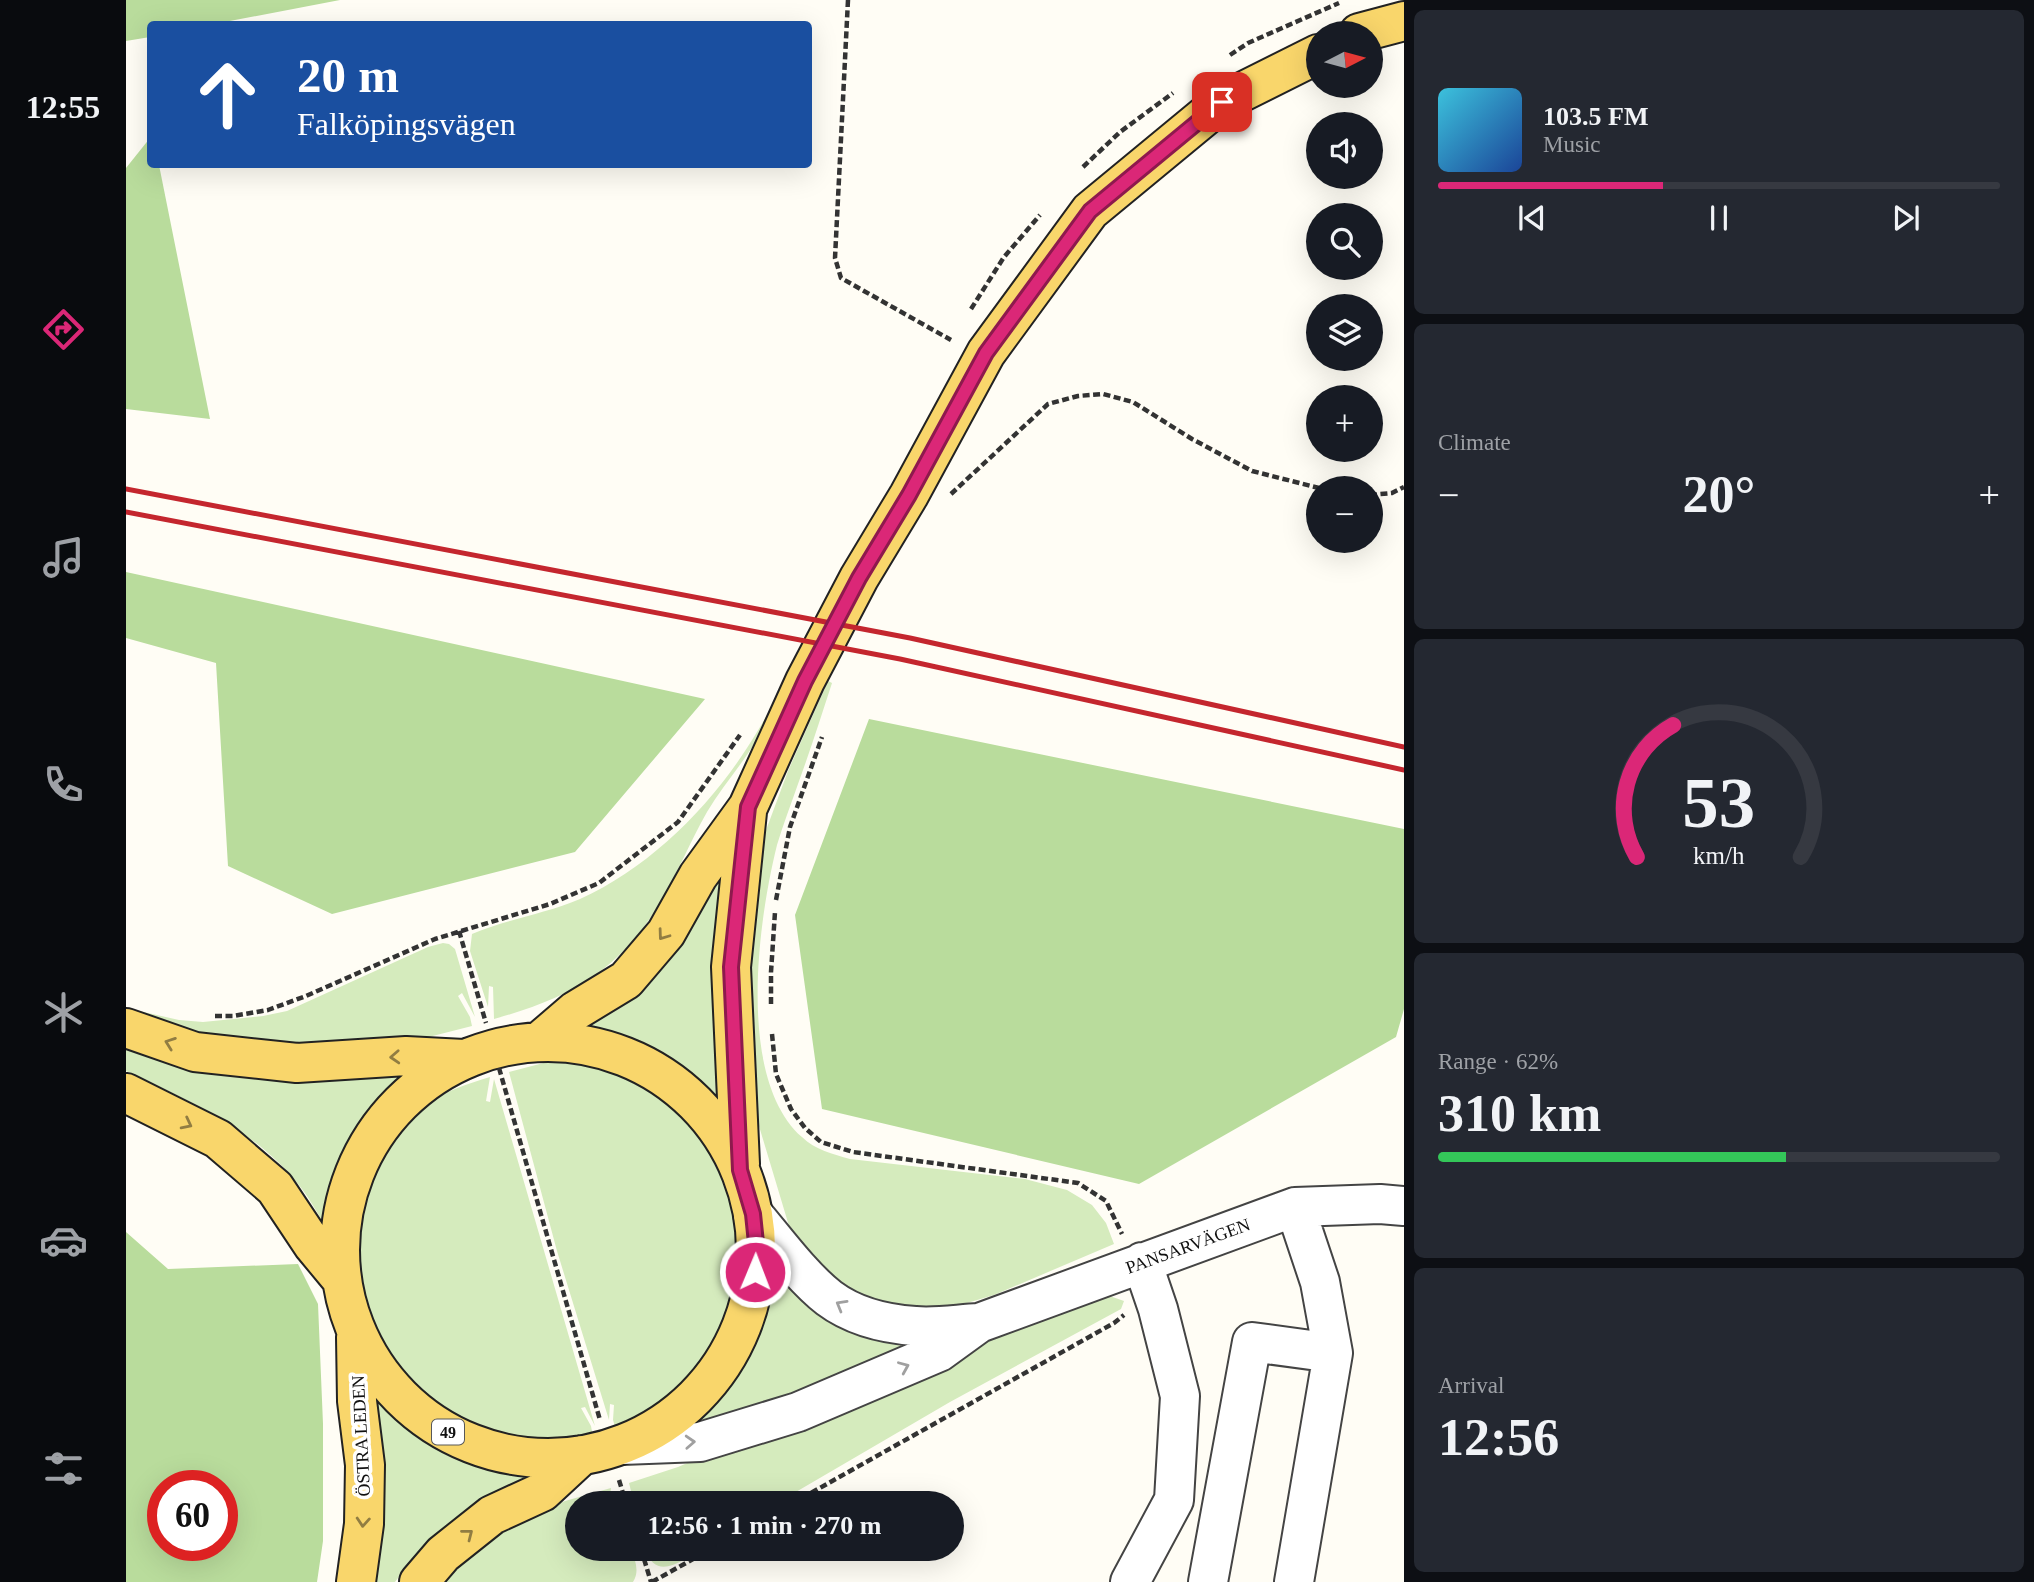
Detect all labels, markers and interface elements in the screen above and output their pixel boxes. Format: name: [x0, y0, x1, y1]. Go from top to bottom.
north arrow: [1306, 21, 1382, 98]
map controls: [1306, 21, 1383, 553]
text: 20 m: [297, 48, 399, 103]
icon: ahead: [182, 49, 273, 140]
pin: [1192, 72, 1252, 132]
icon: arrive: [1203, 83, 1241, 121]
text: 12:55: [26, 89, 100, 125]
text: 103.5 FM: [1543, 102, 1648, 131]
text: Falköpingsvägen: [297, 106, 516, 142]
button: sound: [1306, 112, 1383, 189]
text: Music: [1543, 132, 1601, 157]
icon: previous: [1513, 199, 1551, 237]
icon: pause: [1700, 199, 1738, 237]
icon: next: [1887, 199, 1925, 237]
button: search: [1306, 203, 1383, 280]
button: layers: [1306, 294, 1383, 371]
icon: directions: [39, 305, 88, 354]
button: +: [1306, 385, 1383, 462]
text: Climate: [1438, 430, 1511, 455]
text: 20°: [1683, 466, 1755, 523]
text: −: [1438, 474, 1459, 516]
text: +: [1979, 474, 2000, 516]
button: −: [1306, 476, 1383, 553]
icon: music: [39, 533, 88, 582]
icon: phone: [39, 760, 88, 809]
text: 53: [1683, 762, 1755, 843]
text: km/h: [1693, 842, 1745, 869]
one-way arrow: [659, 927, 672, 939]
icon: climate: [39, 988, 88, 1037]
one-way arrow: [165, 1037, 177, 1051]
one-way arrow: [390, 1049, 401, 1064]
text: Range · 62%: [1438, 1049, 1558, 1074]
text: 310 km: [1438, 1085, 1601, 1142]
one-way arrow: [180, 1115, 192, 1129]
street label: PANSARVÄGEN: [1123, 1214, 1253, 1278]
icon: car: [39, 1216, 88, 1265]
position arrow: [718, 1235, 792, 1309]
one-way arrow: [836, 1300, 849, 1313]
one-way arrow: [897, 1361, 909, 1375]
text: Arrival: [1438, 1373, 1504, 1398]
street label: ÖSTRA LEDEN: [348, 1375, 374, 1497]
text: 12:56: [1438, 1409, 1559, 1466]
road number: 49: [432, 1420, 464, 1444]
one-way arrow: [685, 1435, 696, 1450]
icon: filters: [39, 1444, 88, 1493]
speed limit sign: 60: [147, 1470, 238, 1561]
text: 12:56 · 1 min · 270 m: [648, 1511, 882, 1540]
one-way arrow: [356, 1516, 371, 1527]
one-way arrow: [460, 1530, 472, 1543]

